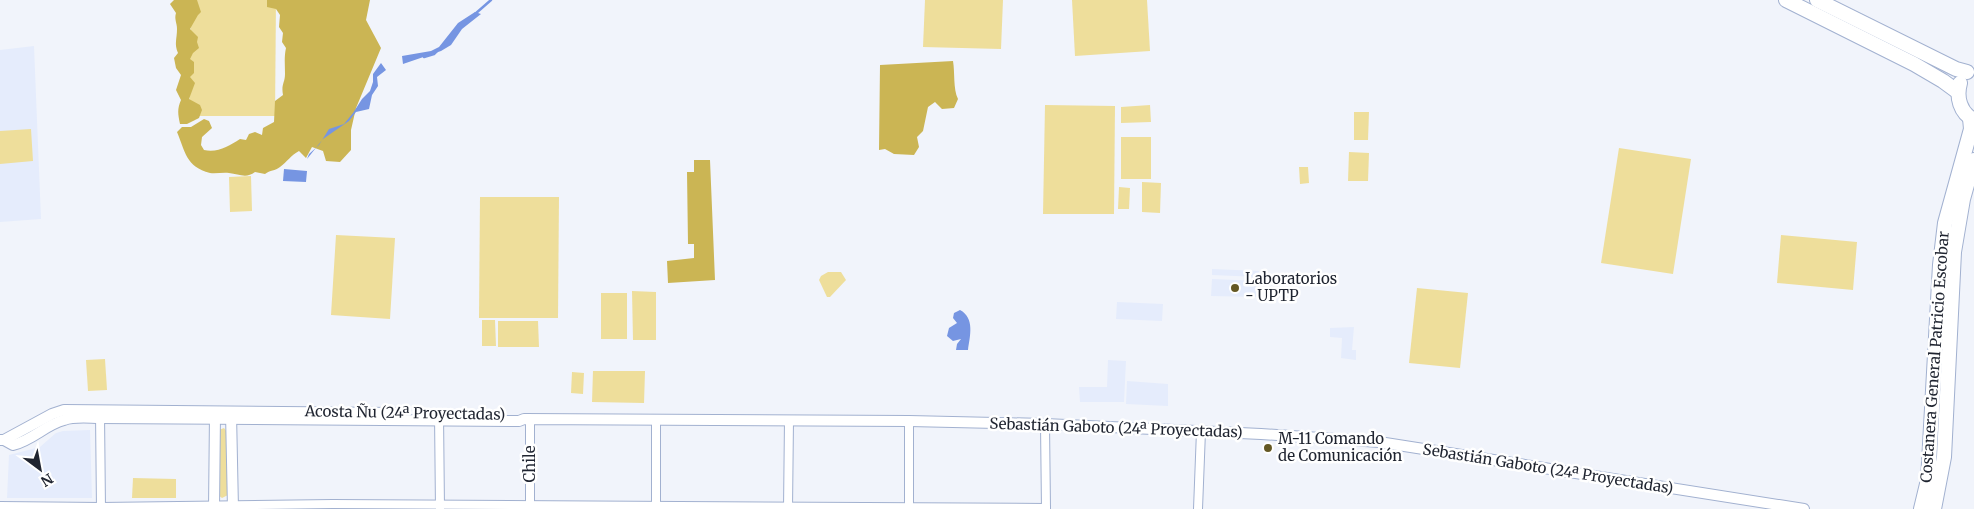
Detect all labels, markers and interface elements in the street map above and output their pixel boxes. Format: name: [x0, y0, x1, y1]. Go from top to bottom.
street label: Costanera General Patricio Escobar: [1916, 230, 1953, 483]
place label: Laboratorios - UPTP: [1245, 269, 1337, 305]
marker: Laboratorios - UPTP: [1229, 282, 1241, 294]
street label: Acosta Ñu (24ª Proyectadas): [304, 401, 505, 424]
street label: Sebastián Gaboto (24ª Proyectadas): [989, 414, 1243, 441]
place label: M-11 Comando de Comunicación: [1278, 429, 1402, 465]
street label: Sebastián Gaboto (24ª Proyectadas): [1421, 439, 1675, 498]
marker: M-11 Comando de Comunicación: [1262, 442, 1274, 454]
north arrow: [15, 444, 65, 494]
street label: Chile: [520, 445, 539, 483]
text: N: [37, 469, 56, 491]

